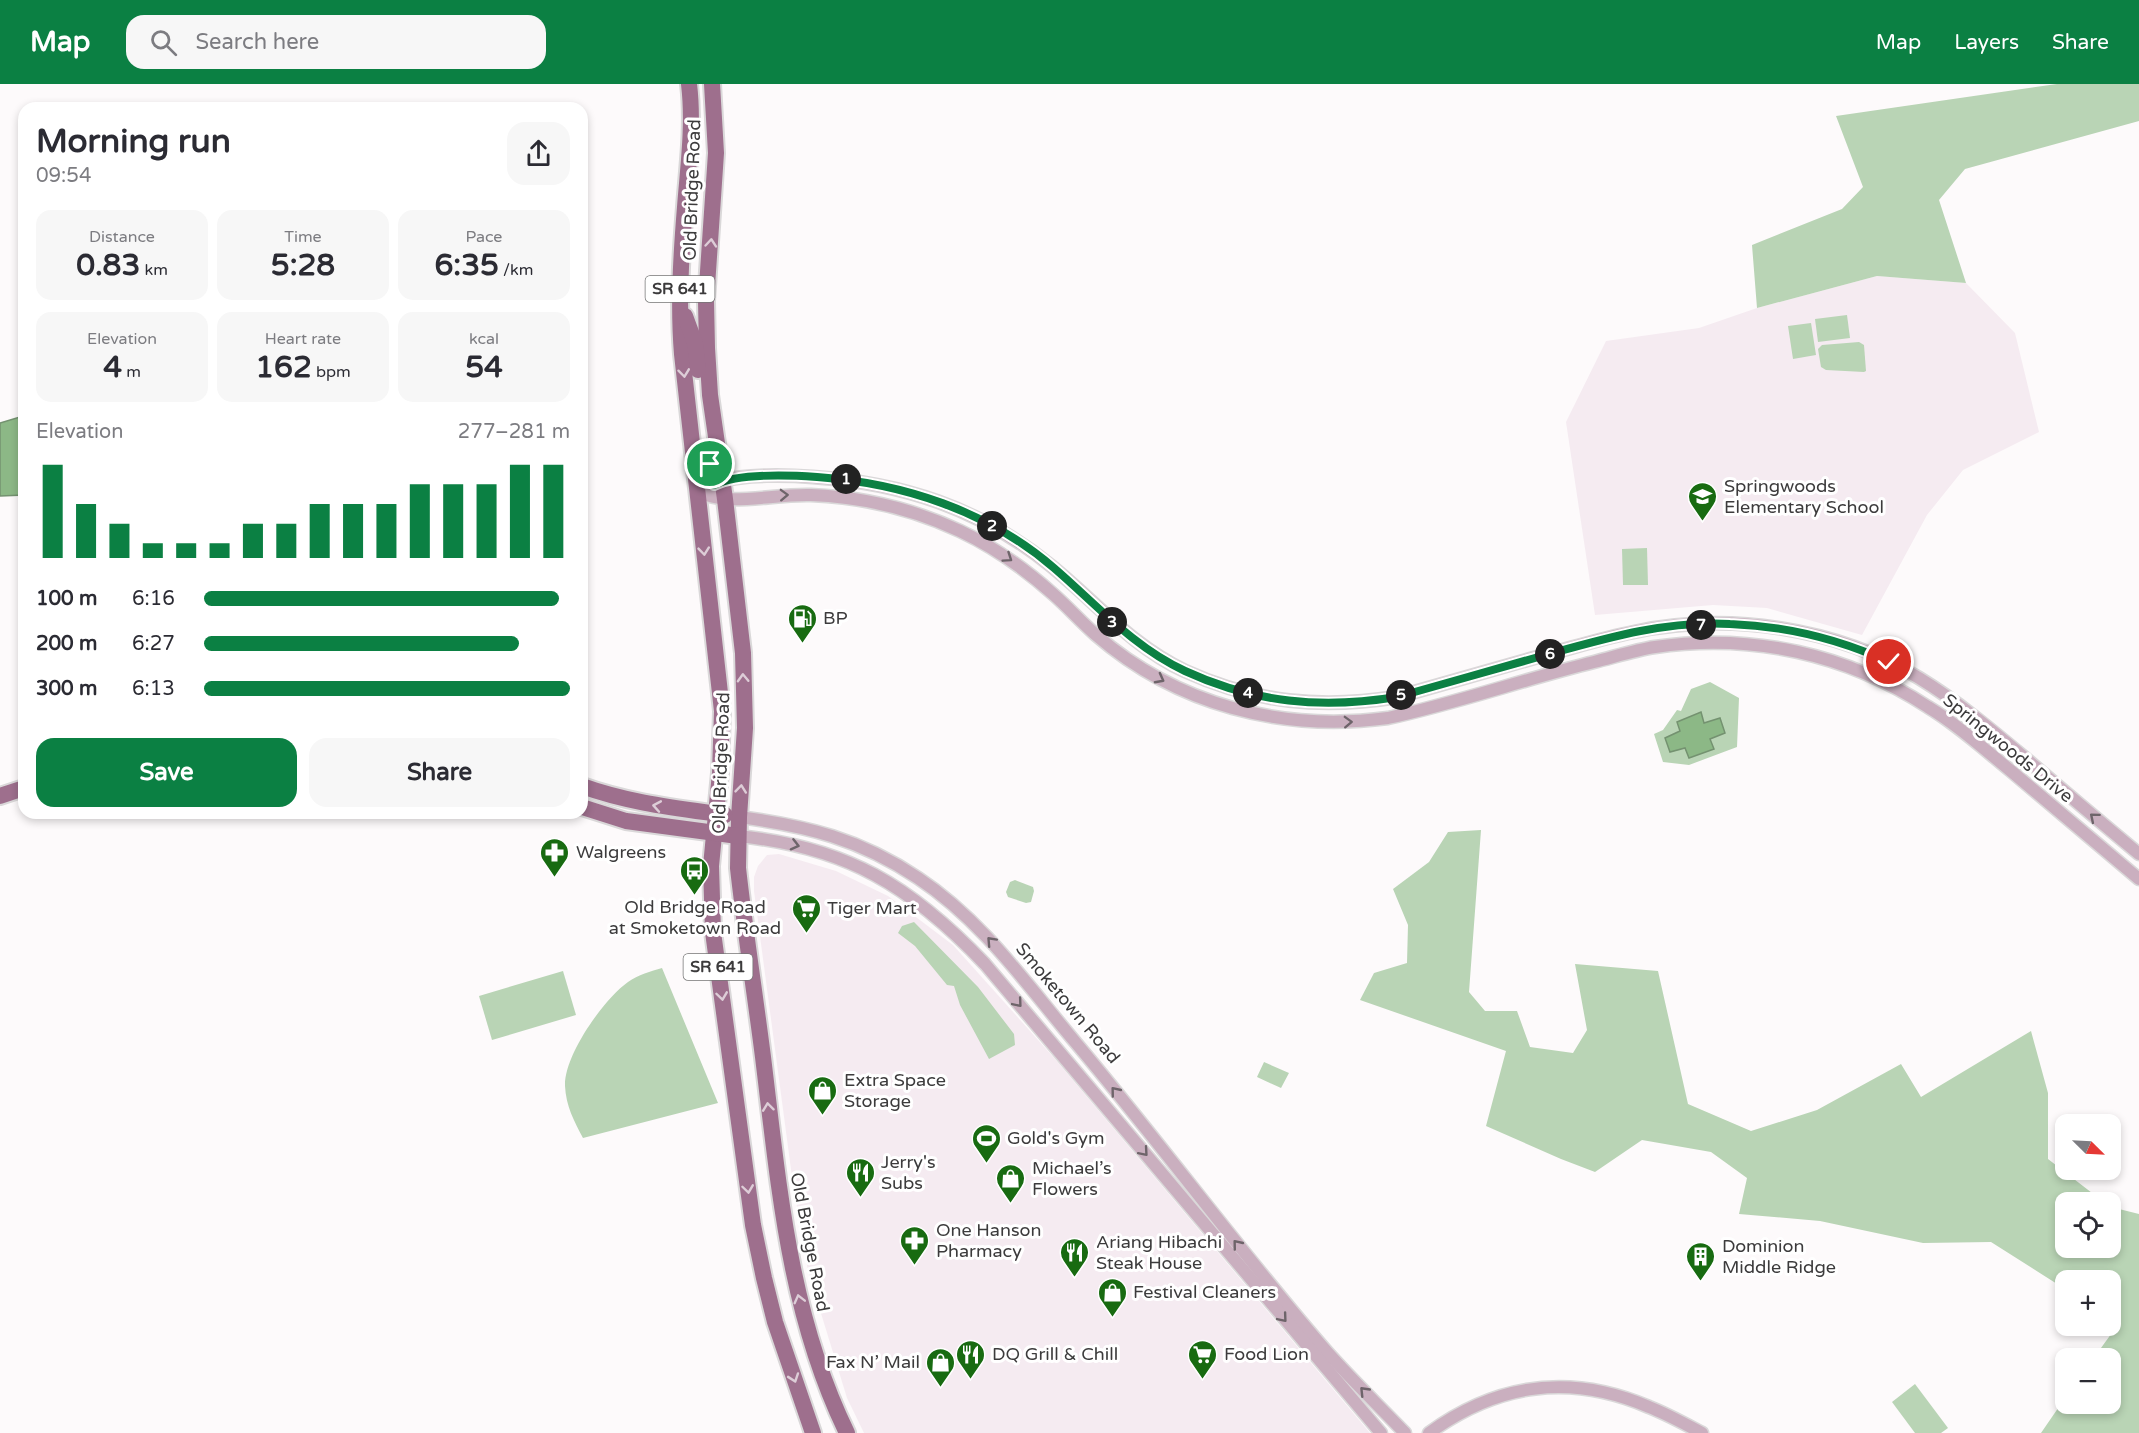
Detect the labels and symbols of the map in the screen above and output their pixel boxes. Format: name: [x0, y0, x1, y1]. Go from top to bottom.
street label: Old Bridge Road: [679, 119, 705, 261]
one-way arrow: [704, 238, 717, 247]
road number: SR 641: [646, 276, 714, 302]
one-way arrow: [677, 368, 690, 377]
pin: [684, 438, 735, 489]
pin: 1: [831, 464, 861, 494]
place label: Springwoods Elementary School: [1724, 475, 1884, 518]
school or university icon: Springwoods Elementary School: [1687, 480, 1719, 522]
one-way arrow: [779, 489, 788, 502]
pin: 2: [977, 511, 1007, 541]
one-way arrow: [697, 546, 710, 556]
one-way arrow: [1001, 551, 1012, 562]
fuel station icon: BP: [786, 602, 818, 644]
place label: BP: [823, 607, 848, 629]
pin: 3: [1097, 607, 1127, 637]
pin: 7: [1686, 610, 1716, 640]
pin: [1863, 636, 1914, 687]
pin: 6: [1535, 639, 1565, 669]
one-way arrow: [1154, 672, 1165, 683]
one-way arrow: [737, 674, 750, 683]
pin: 4: [1233, 678, 1263, 708]
pin: 5: [1386, 680, 1416, 710]
street label: Springwoods Drive: [1939, 689, 2077, 807]
street label: Old Bridge Road: [708, 692, 734, 834]
one-way arrow: [1343, 715, 1352, 728]
one-way arrow: [734, 784, 747, 793]
one-way arrow: [652, 800, 662, 813]
one-way arrow: [2090, 813, 2101, 824]
pharmacy icon: Walgreens: [539, 836, 571, 878]
one-way arrow: [790, 837, 800, 850]
place label: Walgreens: [576, 841, 666, 863]
bus stop icon: Old Bridge Road at Smoketown Road: [679, 854, 711, 896]
supermarket icon: Tiger Mart: [790, 892, 822, 934]
place label: Old Bridge Road at Smoketown Road: [609, 896, 781, 939]
place label: Tiger Mart: [827, 897, 917, 919]
one-way arrow: [987, 937, 998, 948]
street label: Smoketown Road: [1011, 938, 1125, 1068]
road number: SR 641: [684, 954, 752, 980]
one-way arrow: [716, 991, 728, 1000]
one-way arrow: [1011, 996, 1022, 1007]
place label: Extra Space Storage: [844, 1069, 946, 1112]
shop icon: Extra Space Storage: [807, 1074, 839, 1116]
one-way arrow: [1112, 1087, 1123, 1098]
one-way arrow: [763, 1102, 775, 1111]
north arrow: [2055, 1114, 2121, 1180]
sports icon: Gold's Gym: [970, 1122, 1002, 1164]
place label: Gold's Gym: [1007, 1127, 1105, 1149]
one-way arrow: [1137, 1145, 1148, 1156]
place label: Jerry's Subs: [881, 1151, 936, 1194]
restaurant icon: Jerry's Subs: [844, 1156, 876, 1198]
place label: Michael’s Flowers: [1032, 1157, 1112, 1200]
shop icon: Michael’s Flowers: [995, 1162, 1027, 1204]
street label: Old Bridge Road: [786, 1170, 834, 1314]
one-way arrow: [742, 1184, 754, 1194]
place label: One Hanson Pharmacy: [936, 1219, 1042, 1262]
pharmacy icon: One Hanson Pharmacy: [899, 1224, 931, 1266]
place label: Ariang Hibachi Steak House: [1096, 1231, 1222, 1274]
place label: Dominion Middle Ridge: [1722, 1235, 1836, 1278]
restaurant icon: Ariang Hibachi Steak House: [1059, 1236, 1091, 1278]
one-way arrow: [1233, 1239, 1244, 1250]
building icon: Dominion Middle Ridge: [1685, 1240, 1717, 1282]
shop icon: Festival Cleaners: [1096, 1276, 1128, 1318]
place label: Festival Cleaners: [1133, 1281, 1276, 1303]
one-way arrow: [794, 1294, 806, 1305]
one-way arrow: [1276, 1311, 1287, 1322]
restaurant icon: DQ Grill & Chill: [955, 1338, 987, 1380]
supermarket icon: Food Lion: [1187, 1338, 1219, 1380]
place label: DQ Grill & Chill: [992, 1343, 1118, 1365]
place label: Food Lion: [1224, 1343, 1309, 1365]
shop icon: Fax N’ Mail: [925, 1346, 957, 1388]
place label: Fax N’ Mail: [826, 1351, 920, 1373]
one-way arrow: [786, 1372, 799, 1383]
one-way arrow: [1361, 1387, 1372, 1398]

